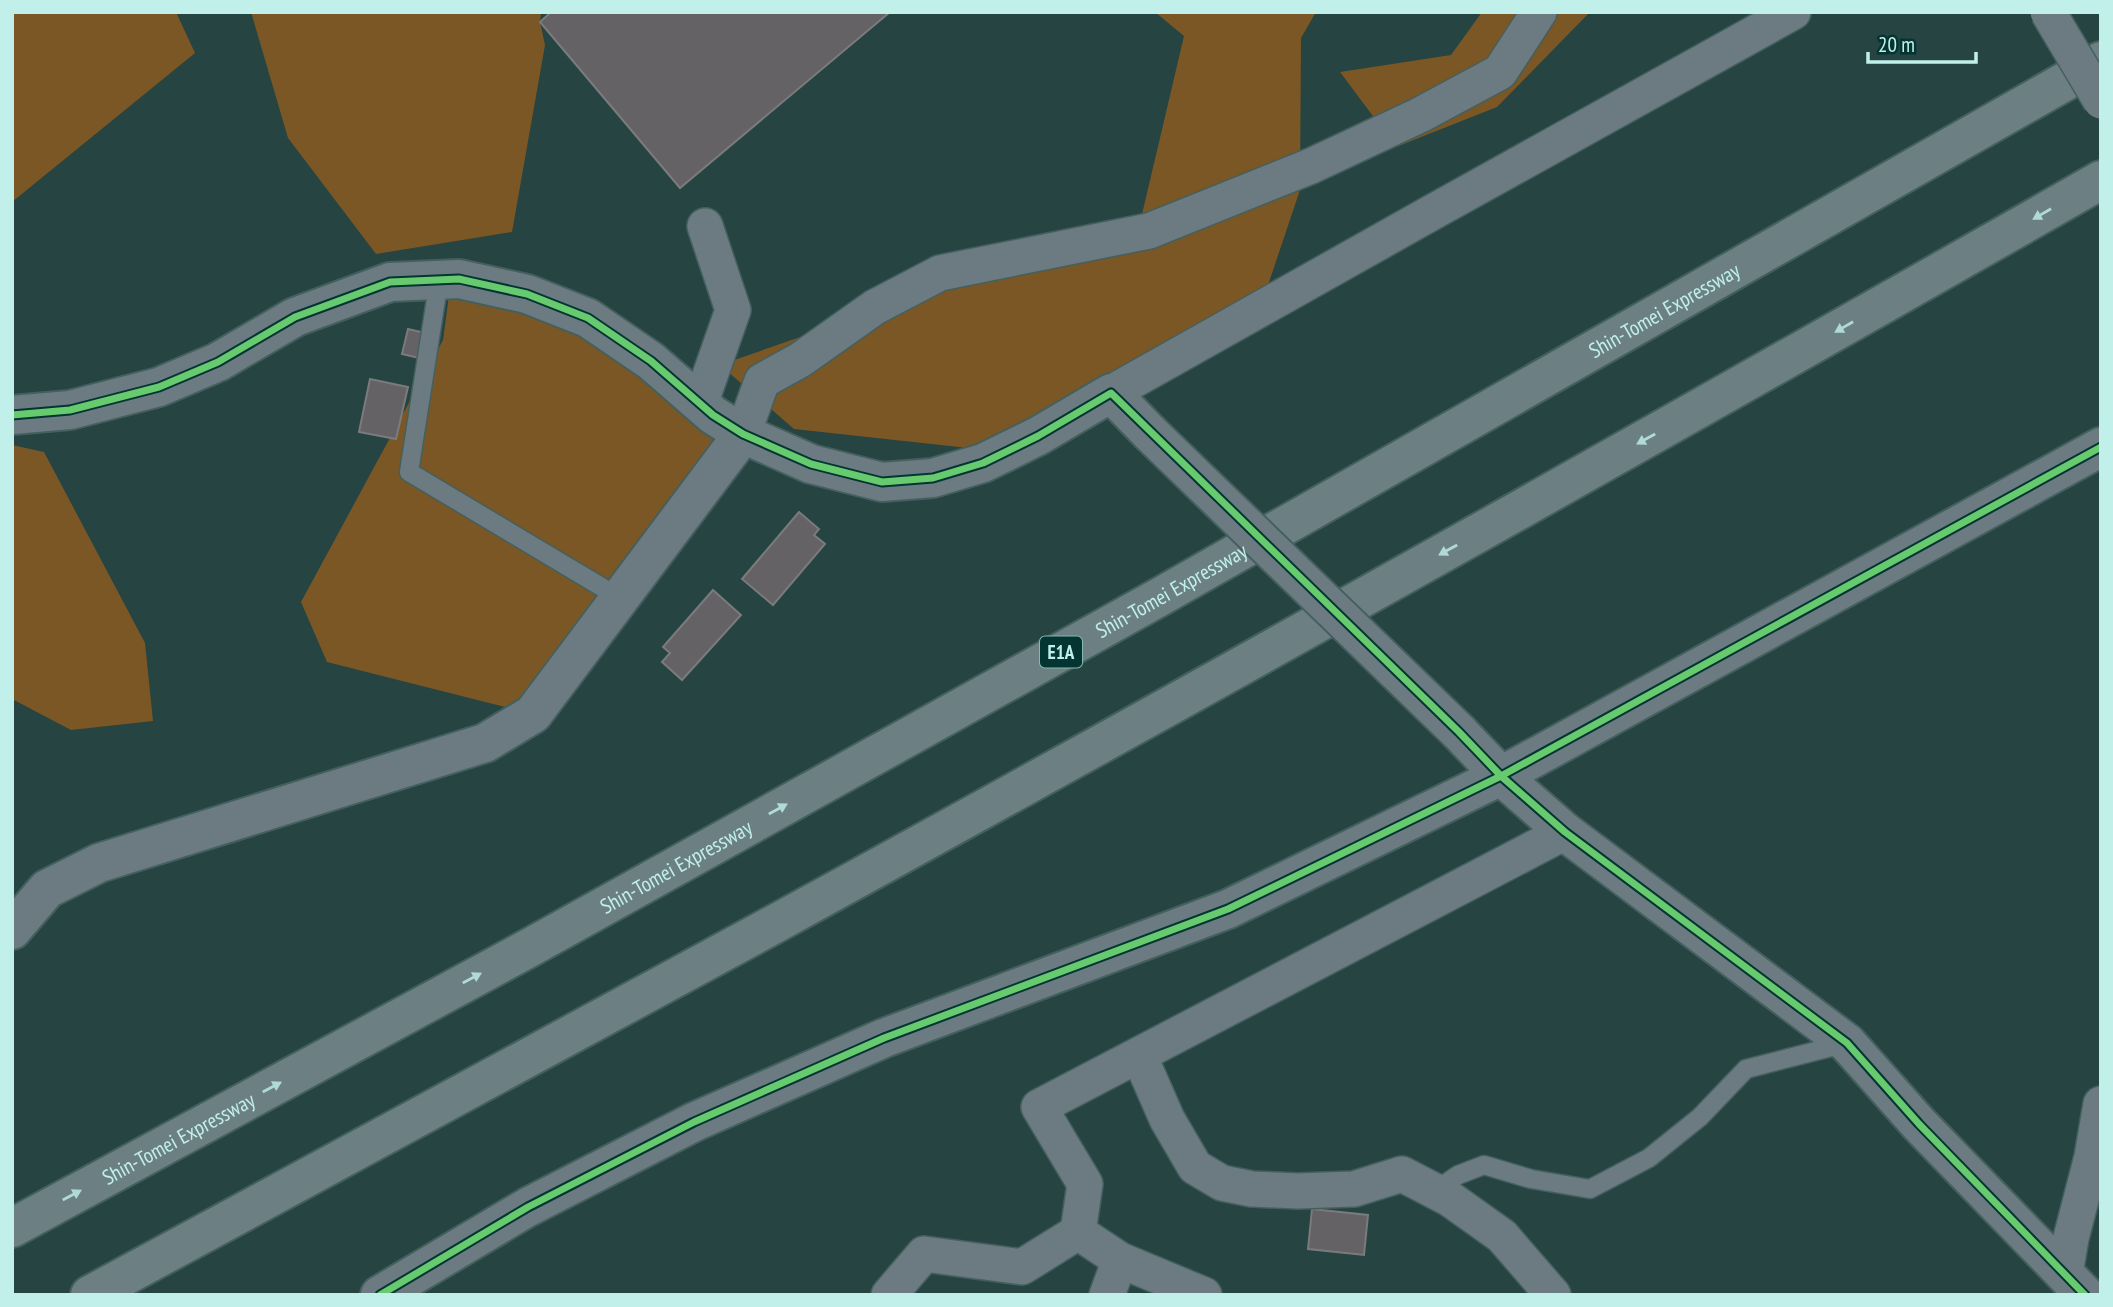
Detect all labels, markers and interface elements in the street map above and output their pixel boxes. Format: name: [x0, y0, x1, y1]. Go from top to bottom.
scale bar: [1868, 21, 1976, 65]
text: 20 m: [1878, 31, 1915, 58]
one-way arrow: [2032, 208, 2051, 220]
street label: Shin-Tomei Expressway: [1584, 256, 1744, 364]
one-way arrow: [1834, 321, 1854, 333]
one-way arrow: [1637, 433, 1656, 445]
street label: Shin-Tomei Expressway: [1091, 537, 1252, 644]
one-way arrow: [1438, 544, 1457, 556]
road number: E1A: [1040, 636, 1082, 667]
one-way arrow: [769, 803, 788, 815]
street label: Shin-Tomei Expressway: [595, 813, 757, 919]
one-way arrow: [462, 972, 482, 984]
one-way arrow: [262, 1081, 282, 1093]
street label: Shin-Tomei Expressway: [97, 1086, 259, 1190]
one-way arrow: [62, 1190, 82, 1201]

